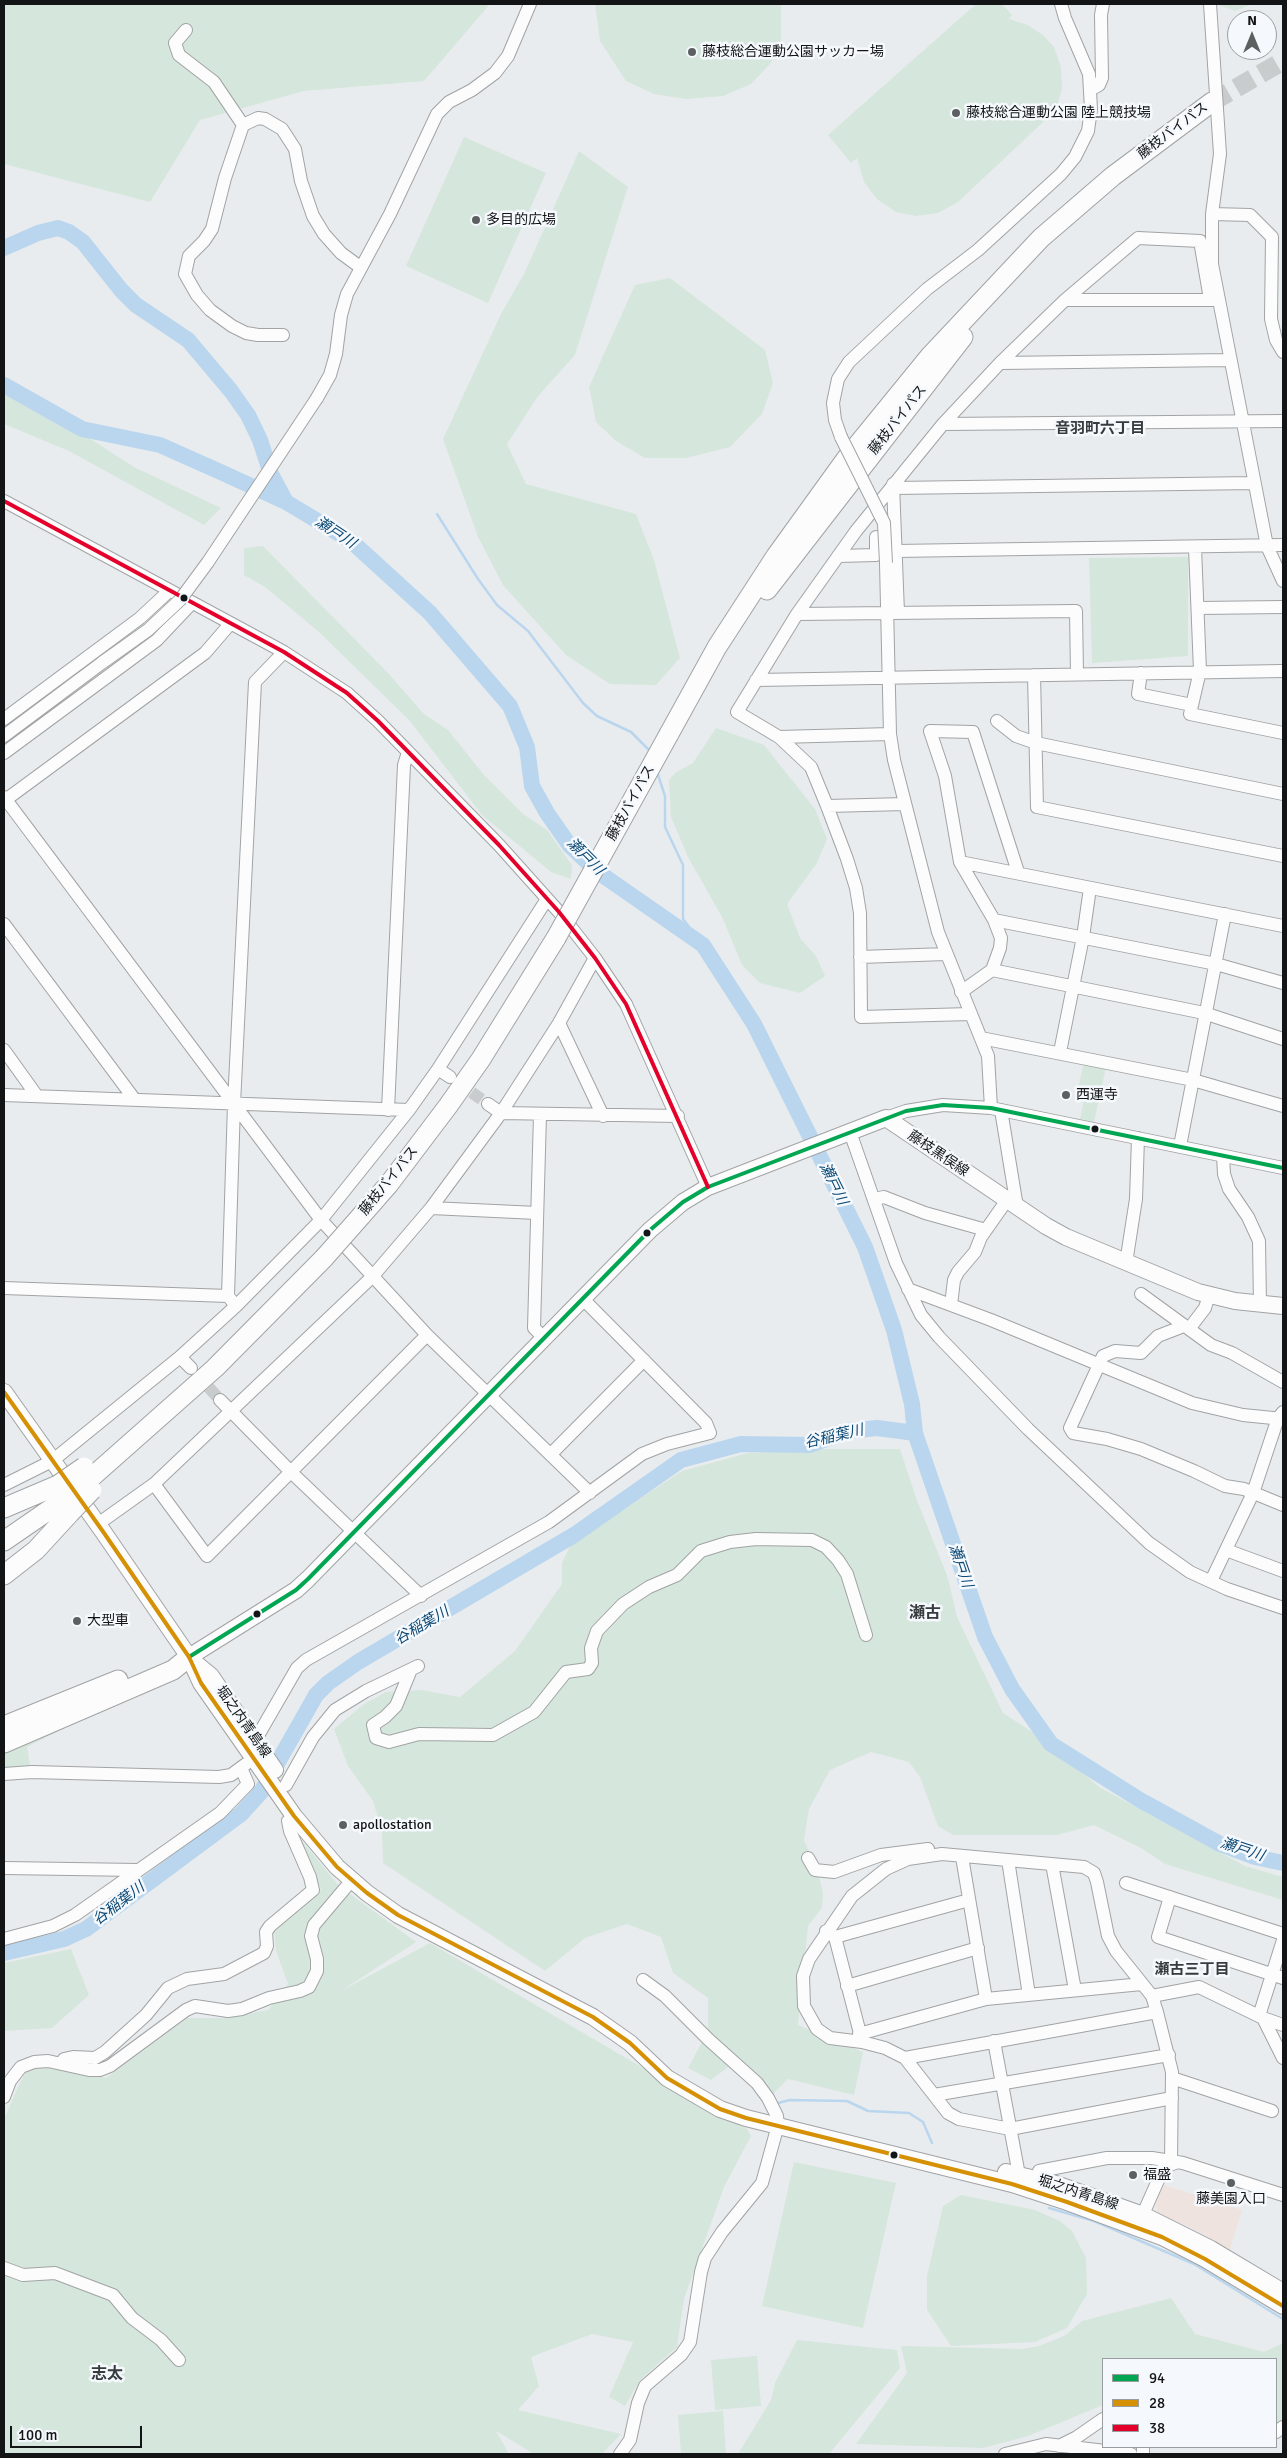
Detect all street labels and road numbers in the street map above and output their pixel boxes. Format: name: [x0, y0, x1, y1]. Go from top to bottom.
street label: 藤枝バイパス: [1134, 99, 1212, 163]
street label: 藤枝バイパス: [866, 382, 930, 458]
street label: 藤枝バイパス: [603, 762, 659, 844]
street label: 藤枝黒俣線: [904, 1127, 972, 1181]
street label: 藤枝バイパス: [356, 1143, 422, 1219]
street label: 堀之内青島線: [212, 1683, 274, 1761]
street label: 堀之内青島線: [1035, 2172, 1121, 2214]

